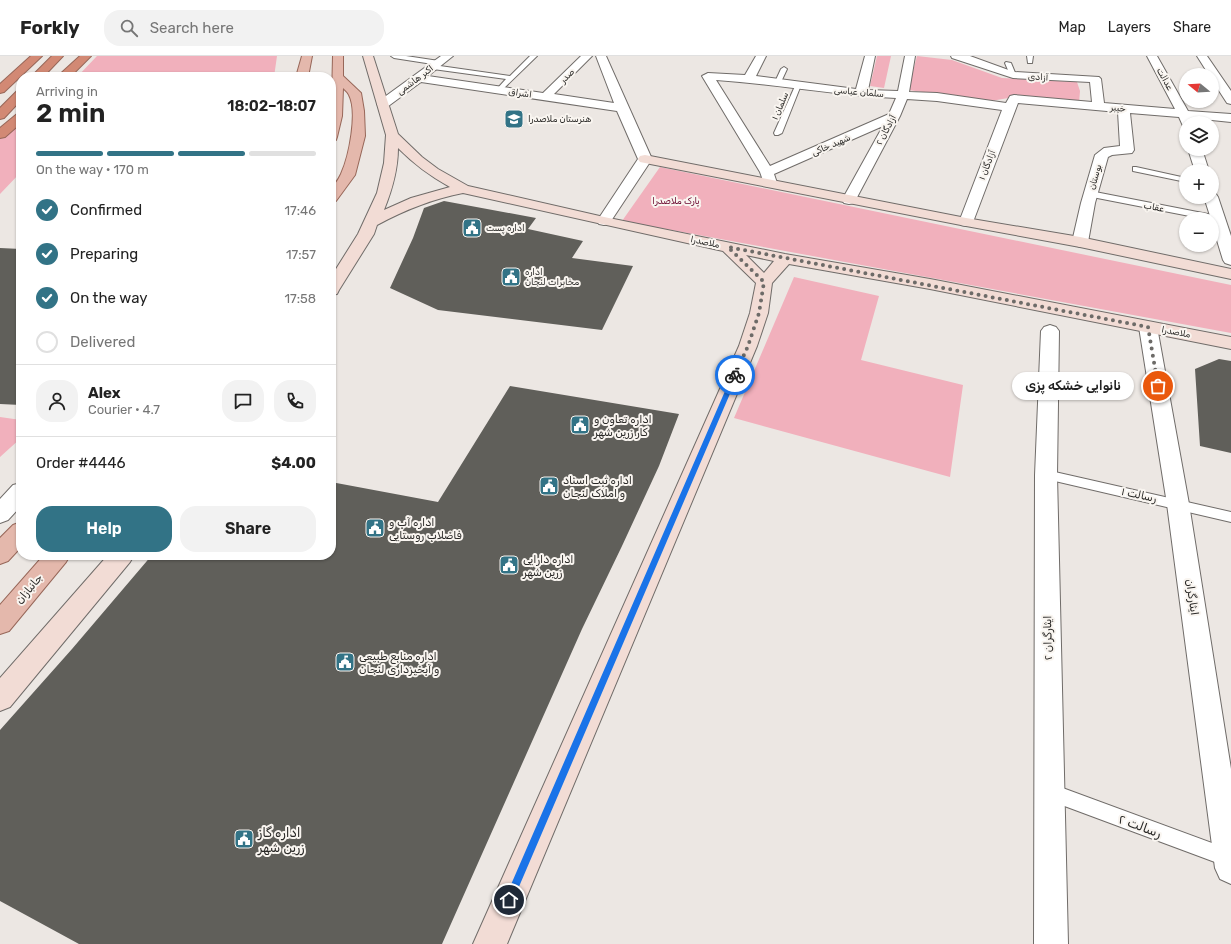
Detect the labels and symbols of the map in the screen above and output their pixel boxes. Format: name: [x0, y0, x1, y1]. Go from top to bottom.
street label: اکبر هاشمی: [395, 63, 435, 97]
street label: عدالت: [1155, 66, 1175, 92]
street label: صدر: [557, 67, 576, 86]
north arrow: [1179, 68, 1219, 108]
street label: آزادی: [1028, 71, 1049, 83]
street label: سلمان عباسی: [834, 85, 884, 99]
street label: اشراق: [508, 86, 532, 100]
street label: سلمان ۱: [770, 91, 790, 121]
street label: خیبر: [1109, 102, 1126, 114]
school or university icon: هنرستان ملاصدرا: [503, 108, 525, 130]
street label: آزادگان ۲: [874, 113, 898, 147]
place label: هنرستان ملاصدرا: [528, 114, 591, 124]
street label: شهید خاکی: [810, 132, 852, 158]
street label: آزادگان ۱: [977, 148, 997, 181]
street label: بوستان: [1087, 163, 1103, 191]
park label: پارک ملاصدرا: [652, 196, 700, 207]
street label: عقاب: [1143, 200, 1165, 214]
public building icon: اداره پست: [461, 217, 483, 239]
place label: اداره پست: [486, 223, 525, 234]
street label: ملاصدرا: [690, 234, 720, 250]
public building icon: اداره مخابرات لنجان: [500, 266, 522, 288]
place label: اداره مخابرات لنجان: [525, 267, 579, 287]
street label: ملاصدرا: [1161, 324, 1191, 340]
courier: [715, 355, 755, 395]
pin: [1141, 369, 1175, 403]
callout: نانوایی خشکه پزی: [1012, 372, 1134, 400]
place label: اداره تعاون و کار زرین شهر: [593, 413, 652, 439]
public building icon: اداره تعاون و کار زرین شهر: [569, 414, 591, 436]
place label: اداره ثبت اسناد و املاک لنجان: [563, 474, 632, 501]
public building icon: اداره ثبت اسناد و املاک لنجان: [538, 475, 560, 497]
street label: رسالت ۱: [1120, 485, 1158, 505]
place label: اداره آب و فاضلاب روستایی: [389, 516, 462, 543]
public building icon: اداره آب و فاضلاب روستایی: [364, 517, 386, 539]
place label: اداره دارایی زرین شهر: [522, 553, 574, 579]
public building icon: اداره دارایی زرین شهر: [498, 554, 520, 576]
street label: جانبازان: [13, 571, 45, 607]
street label: ایثارگران: [1183, 578, 1201, 616]
street label: ایثارگران ۲: [1041, 616, 1055, 660]
place label: اداره منابع طبیعی و آبخیزداری لنجان: [359, 650, 439, 677]
public building icon: اداره منابع طبیعی و آبخیزداری لنجان: [334, 651, 356, 673]
street label: رسالت ۲: [1116, 811, 1164, 842]
place label: اداره گاز زرین شهر: [257, 825, 304, 856]
public building icon: اداره گاز زرین شهر: [233, 828, 255, 850]
pin: [492, 883, 526, 917]

